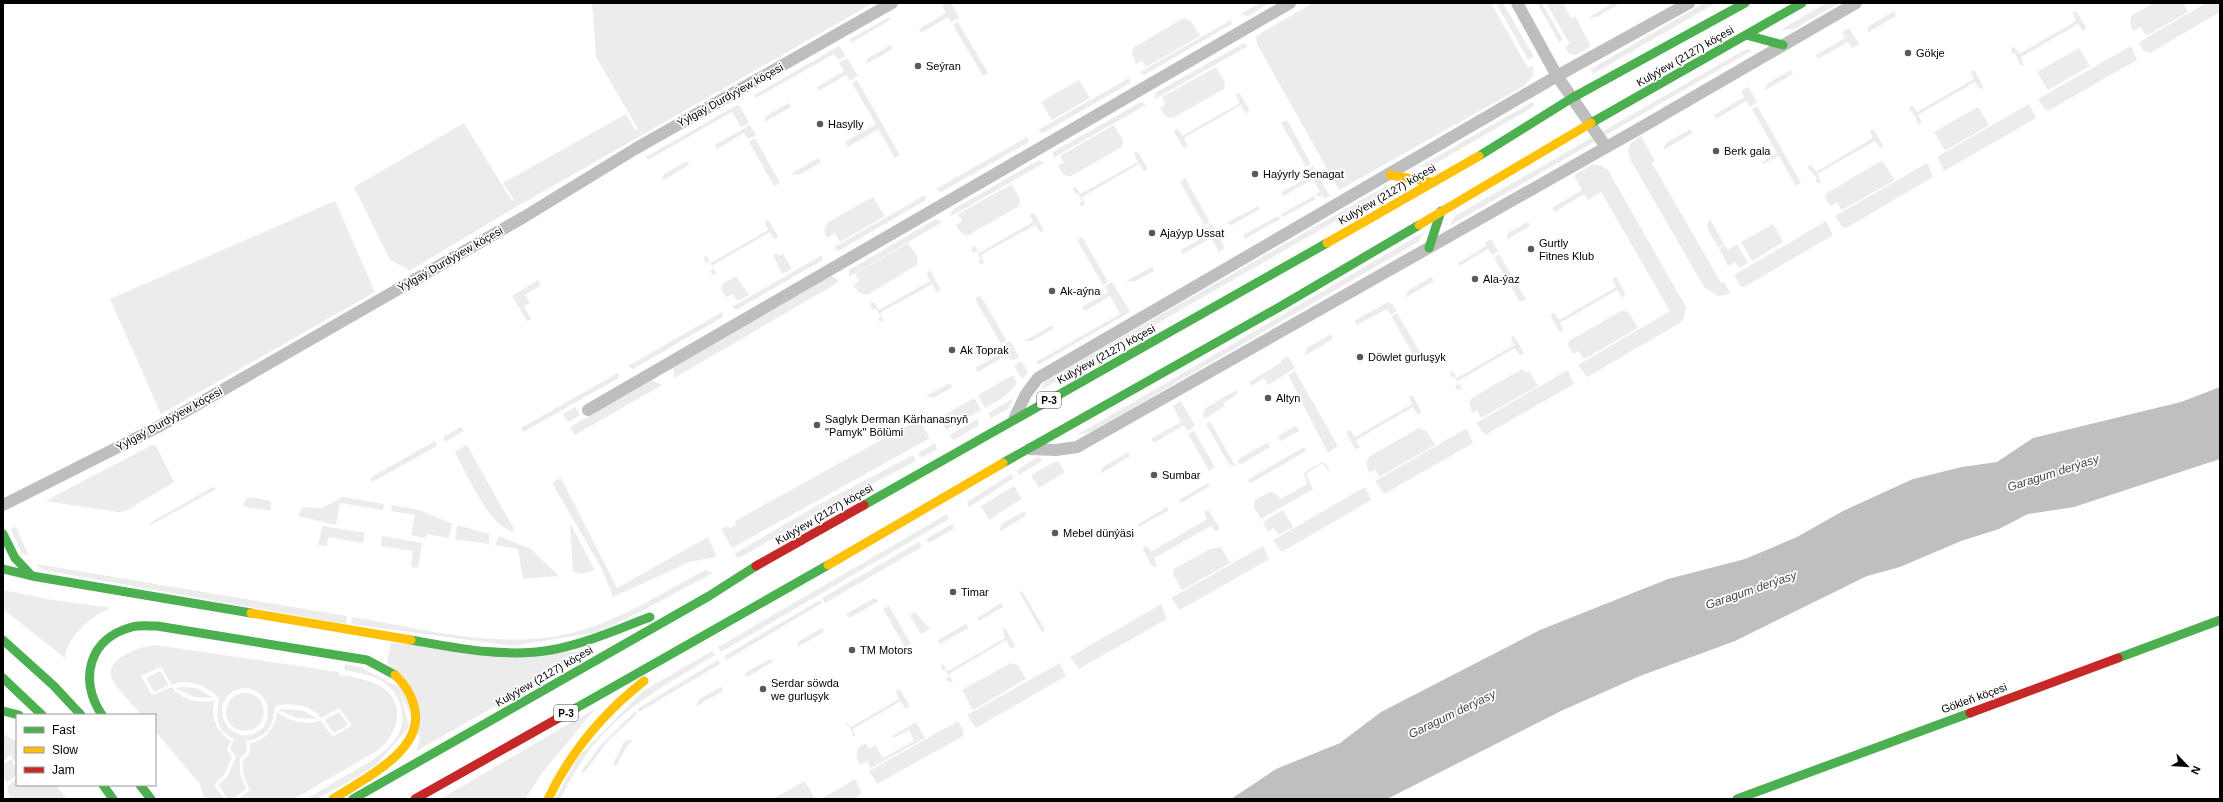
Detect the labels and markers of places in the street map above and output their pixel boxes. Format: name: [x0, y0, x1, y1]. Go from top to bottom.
place label: Gökje: [1916, 47, 1945, 59]
marker: Gökje: [1903, 48, 1913, 58]
place label: Seýran: [926, 60, 961, 72]
marker: Seýran: [913, 61, 923, 71]
place label: Hasylly: [828, 118, 864, 130]
marker: Hasylly: [815, 119, 825, 129]
place label: Berk gala: [1724, 145, 1771, 157]
marker: Berk gala: [1711, 146, 1721, 156]
place label: Haýyrly Senagat: [1263, 168, 1344, 180]
marker: Haýyrly Senagat: [1250, 169, 1260, 179]
place label: Ajaýyp Ussat: [1160, 227, 1224, 239]
marker: Ajaýyp Ussat: [1147, 228, 1157, 238]
place label: Gurtly Fitnes Klub: [1539, 237, 1594, 262]
marker: Gurtly Fitnes Klub: [1526, 244, 1536, 254]
place label: Ala-ýaz: [1483, 273, 1520, 285]
marker: Ala-ýaz: [1470, 274, 1480, 284]
place label: Ak-aýna: [1060, 285, 1101, 297]
marker: Ak-aýna: [1047, 286, 1057, 296]
place label: Ak Toprak: [960, 344, 1009, 356]
marker: Ak Toprak: [947, 345, 957, 355]
place label: Döwlet gurluşyk: [1368, 351, 1446, 363]
marker: Döwlet gurluşyk: [1355, 352, 1365, 362]
place label: Altyn: [1276, 392, 1300, 404]
marker: Altyn: [1263, 393, 1273, 403]
place label: Saglyk Derman Kärhanasnyň "Pamyk" Bölümi: [825, 413, 968, 438]
marker: Saglyk Derman Kärhanasnyň "Pamyk" Bölümi: [812, 420, 822, 430]
place label: Sumbar: [1162, 469, 1201, 481]
marker: Sumbar: [1149, 470, 1159, 480]
place label: Mebel dünýäsi: [1063, 527, 1134, 539]
marker: Mebel dünýäsi: [1050, 528, 1060, 538]
place label: Timar: [961, 586, 989, 598]
marker: Timar: [948, 587, 958, 597]
place label: TM Motors: [860, 644, 913, 656]
marker: TM Motors: [847, 645, 857, 655]
place label: Serdar söwda we gurluşyk: [770, 677, 840, 702]
marker: Serdar söwda we gurluşyk: [758, 684, 768, 694]

